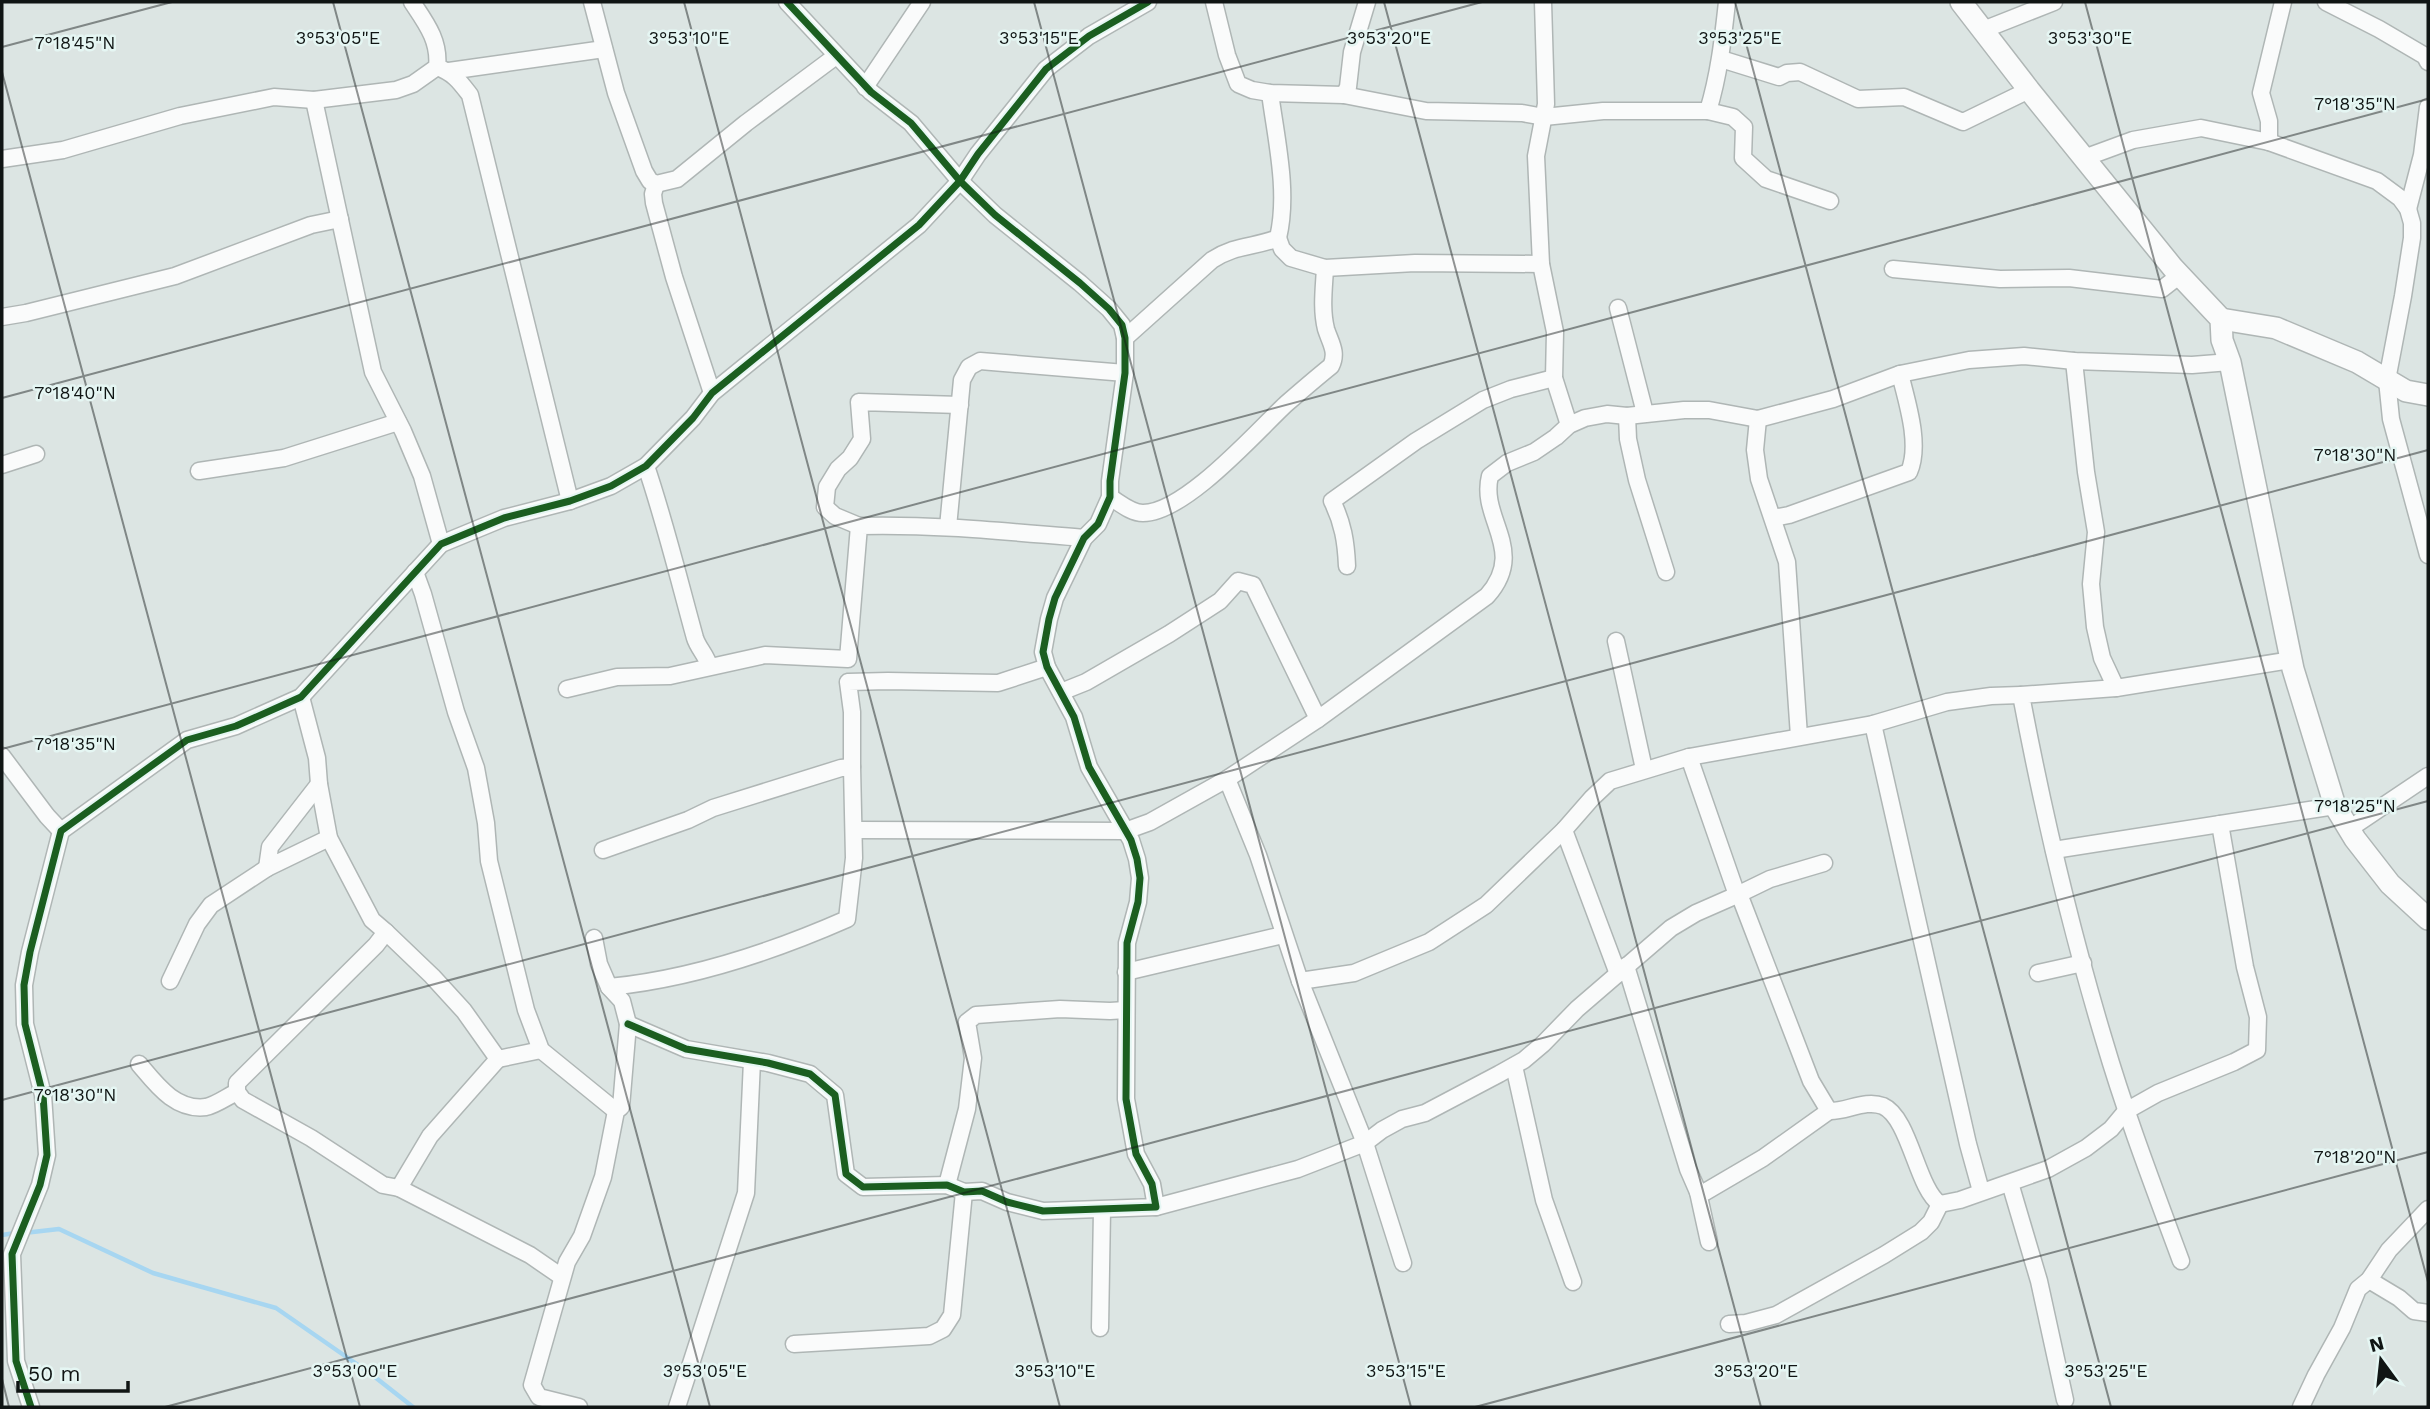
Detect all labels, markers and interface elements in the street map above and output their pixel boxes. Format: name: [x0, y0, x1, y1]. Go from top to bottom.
text: 3°53'05"E: [296, 27, 380, 48]
text: 3°53'10"E: [649, 27, 729, 48]
text: 3°53'15"E: [999, 27, 1079, 48]
text: 3°53'20"E: [1347, 27, 1431, 48]
text: 3°53'25"E: [1698, 27, 1782, 48]
text: 3°53'30"E: [2048, 27, 2132, 48]
text: 7°18'45"N: [35, 32, 116, 53]
text: 7°18'35"N: [2314, 93, 2396, 114]
text: 7°18'40"N: [34, 382, 116, 403]
text: 7°18'30"N: [2314, 444, 2396, 465]
text: 7°18'35"N: [34, 733, 116, 754]
text: 7°18'25"N: [2314, 795, 2396, 816]
text: 7°18'30"N: [34, 1084, 116, 1105]
text: 7°18'20"N: [2314, 1146, 2396, 1167]
north arrow: [2346, 1325, 2416, 1395]
text: N: [2367, 1331, 2387, 1357]
scale bar: [18, 1350, 128, 1394]
text: 3°53'00"E: [312, 1360, 398, 1381]
text: 3°53'05"E: [663, 1360, 747, 1381]
text: 3°53'10"E: [1015, 1360, 1095, 1381]
text: 3°53'15"E: [1366, 1360, 1446, 1381]
text: 3°53'20"E: [1714, 1360, 1798, 1381]
text: 3°53'25"E: [2064, 1360, 2148, 1381]
text: 50 m: [28, 1361, 80, 1386]

